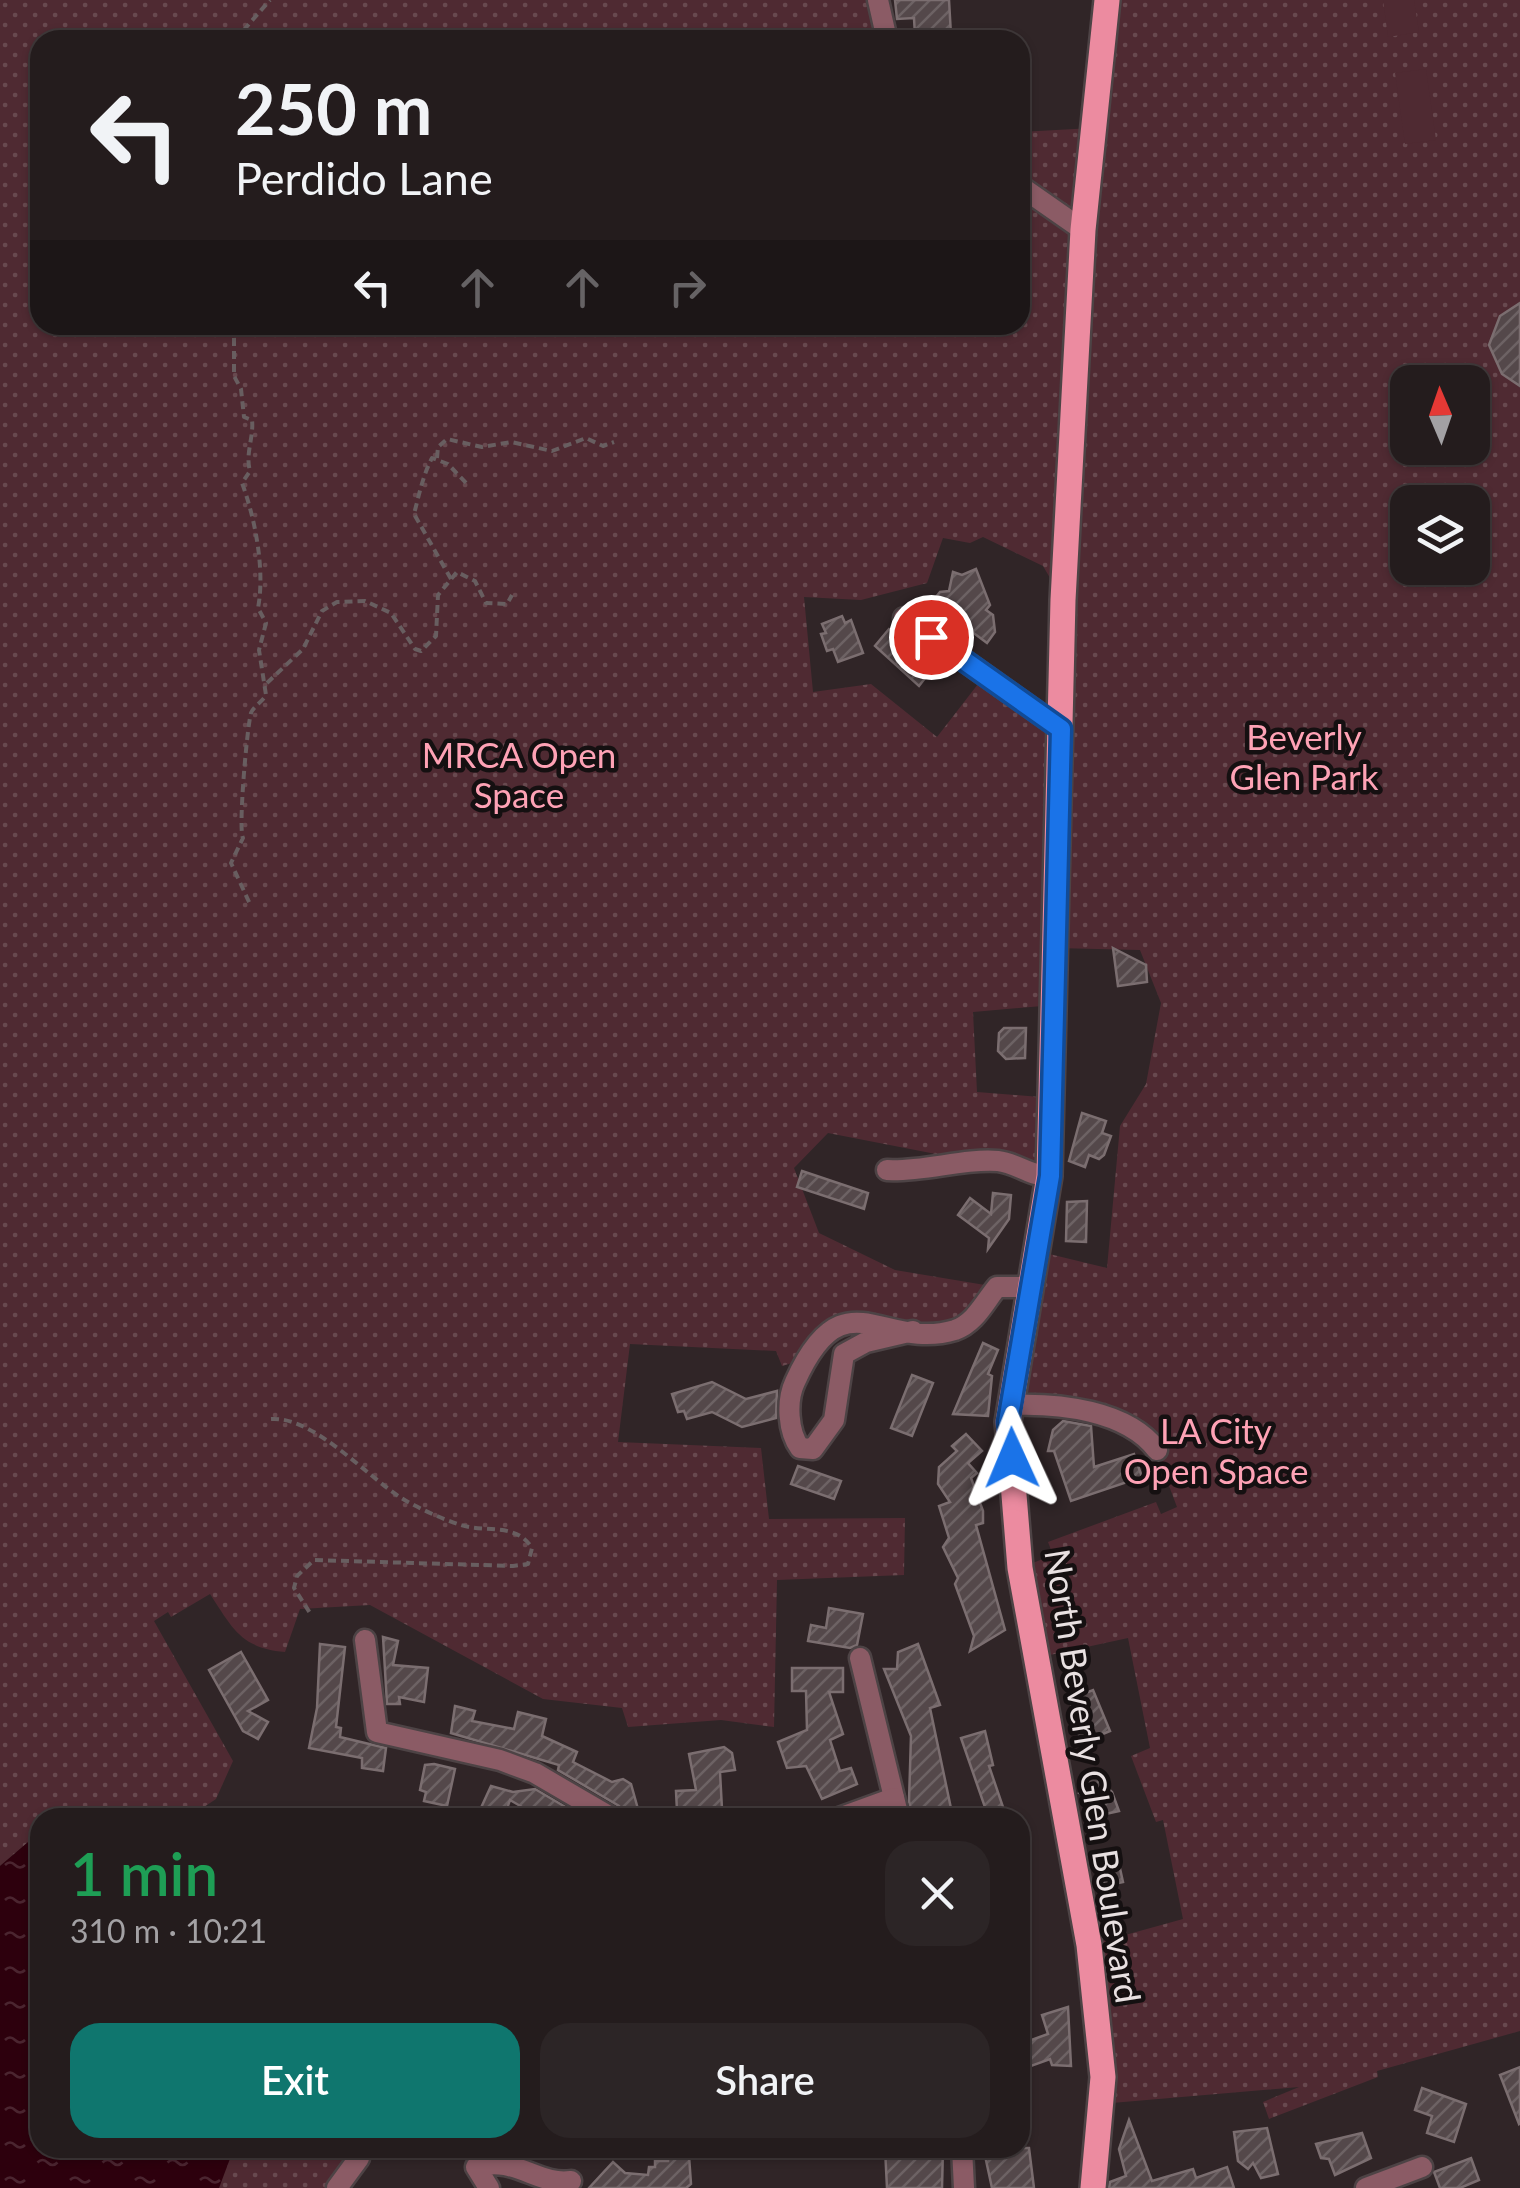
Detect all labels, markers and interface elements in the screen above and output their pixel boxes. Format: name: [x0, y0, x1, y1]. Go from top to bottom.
text: 250 m: [235, 66, 432, 150]
icon: left: [70, 70, 200, 200]
text: Perdido Lane: [235, 151, 493, 205]
icon: left: [345, 260, 400, 315]
icon: ahead: [450, 260, 505, 315]
icon: ahead: [555, 260, 610, 315]
icon: right: [660, 260, 715, 315]
north arrow: [1390, 365, 1490, 465]
map controls: [1390, 365, 1490, 585]
button: layers: [1390, 485, 1490, 585]
pin: [889, 595, 974, 680]
icon: arrive: [904, 610, 959, 665]
park label: Beverly Glen Park: [1229, 715, 1379, 797]
park label: MRCA Open Space: [422, 733, 616, 815]
position arrow: [960, 1406, 1064, 1510]
park label: LA City Open Space: [1124, 1409, 1308, 1491]
street label: North Beverly Glen Boulevard: [1037, 1546, 1151, 2006]
text: 1 min: [70, 1837, 218, 1909]
button: close: [885, 1841, 990, 1946]
text: 310 m · 10:21: [70, 1911, 267, 1950]
button: Exit: [70, 2023, 520, 2138]
button: Share: [540, 2023, 990, 2138]

